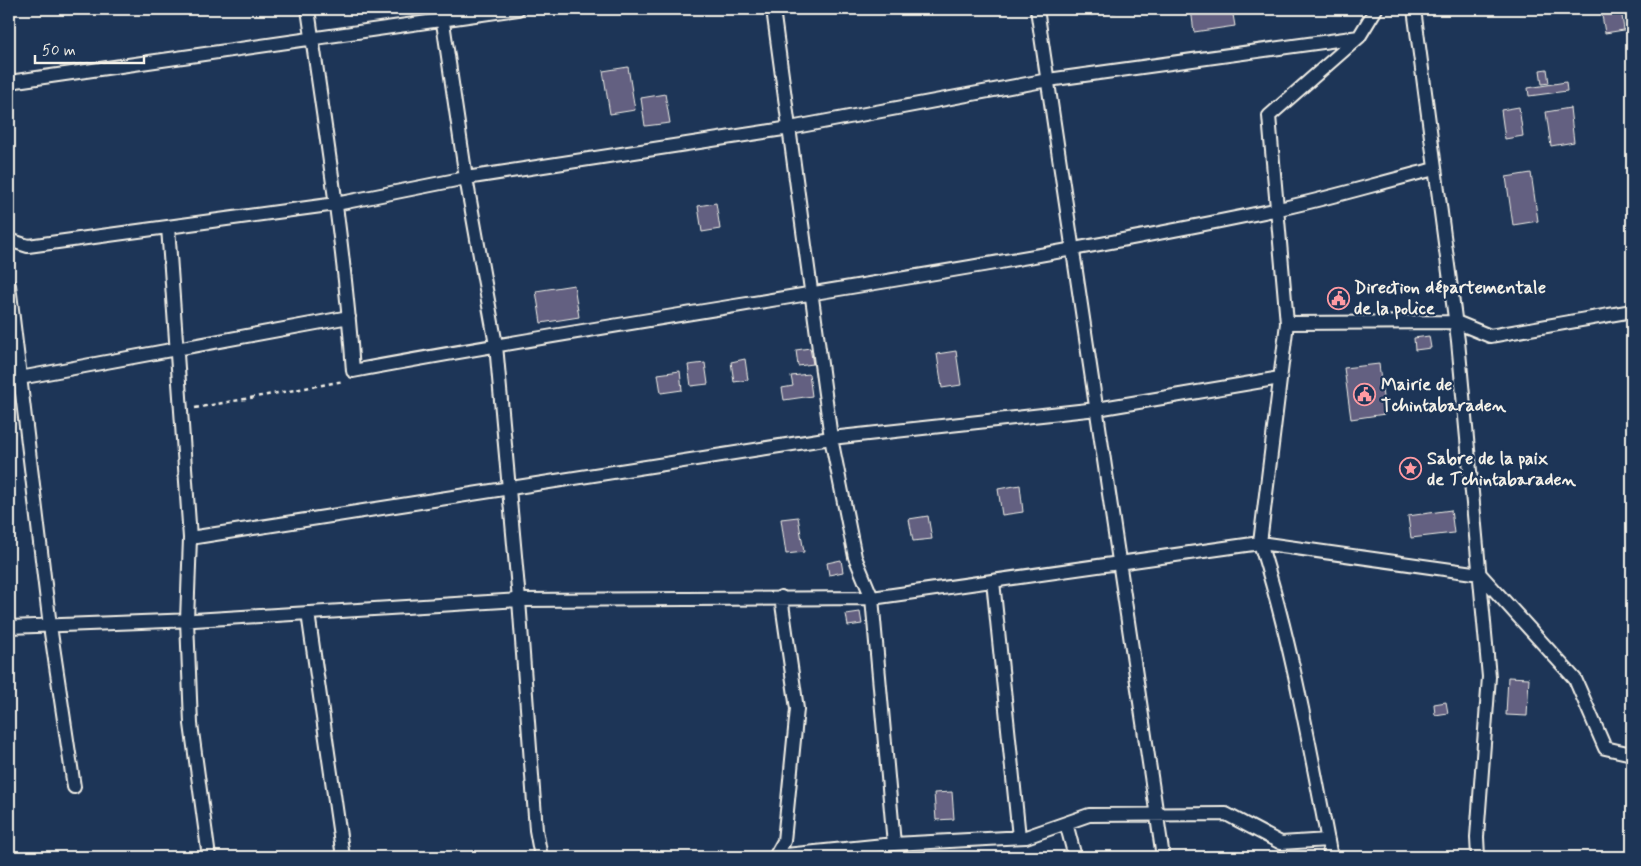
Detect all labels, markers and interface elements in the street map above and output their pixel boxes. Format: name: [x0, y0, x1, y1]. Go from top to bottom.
scale bar: [35, 32, 144, 64]
text: 50 m: [42, 41, 76, 61]
place label: Direction départementale de la police: [1354, 276, 1546, 321]
public building icon: Direction départementale de la police: [1326, 286, 1350, 310]
place label: Mairie de Tchintabaraden: [1381, 373, 1507, 418]
public building icon: Mairie de Tchintabaraden: [1353, 383, 1377, 407]
place label: Sabre de la paix de Tchintabaraden: [1427, 447, 1577, 492]
place icon: Sabre de la paix de Tchintabaraden: [1399, 457, 1423, 481]

